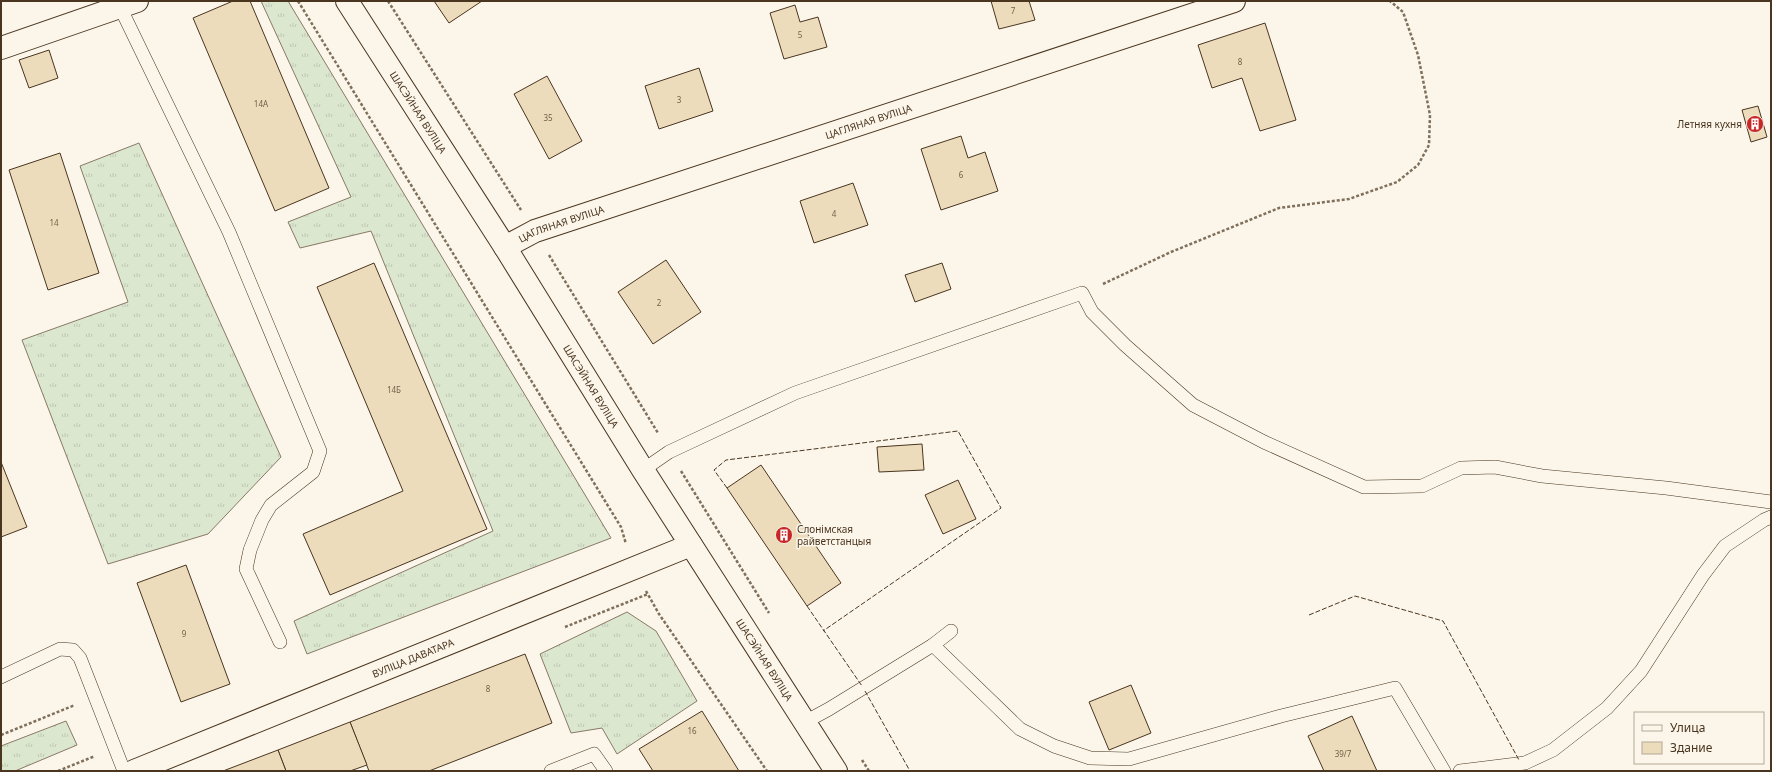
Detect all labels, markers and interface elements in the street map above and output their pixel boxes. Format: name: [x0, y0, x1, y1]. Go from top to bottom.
house number: 7: [1011, 5, 1016, 16]
house number: 5: [798, 29, 803, 40]
house number: 8: [1238, 56, 1243, 67]
street label: ШАСЭЙНАЯ ВУЛІЦА: [387, 68, 450, 156]
house number: 3: [677, 94, 682, 105]
house number: 14А: [254, 98, 269, 109]
street label: ЦАГЛЯНАЯ ВУЛІЦА: [823, 100, 914, 142]
house number: 35: [543, 112, 553, 123]
building icon: Летняя кухня: [1745, 114, 1765, 134]
place label: Летняя кухня: [1677, 117, 1742, 131]
house number: 6: [959, 169, 964, 180]
street label: ЦАГЛЯНАЯ ВУЛІЦА: [516, 202, 606, 246]
house number: 4: [832, 208, 837, 219]
house number: 14: [49, 217, 59, 228]
house number: 2: [657, 297, 662, 308]
street label: ШАСЭЙНАЯ ВУЛІЦА: [560, 342, 622, 431]
house number: 14Б: [387, 384, 401, 395]
place label: Слонімская райветстанцыя: [797, 522, 871, 548]
building icon: Слонімская райветстанцыя: [774, 525, 794, 545]
street label: ШАСЭЙНАЯ ВУЛІЦА: [733, 616, 797, 704]
house number: 9: [182, 628, 187, 639]
street label: ВУЛІЦА ДАВАТАРА: [370, 635, 456, 681]
house number: 8: [486, 683, 491, 694]
legend: [1634, 712, 1764, 764]
text: Улица: [1670, 719, 1705, 736]
house number: 16: [687, 725, 697, 736]
text: Здание: [1670, 739, 1713, 756]
house number: 39/7: [1335, 748, 1352, 759]

